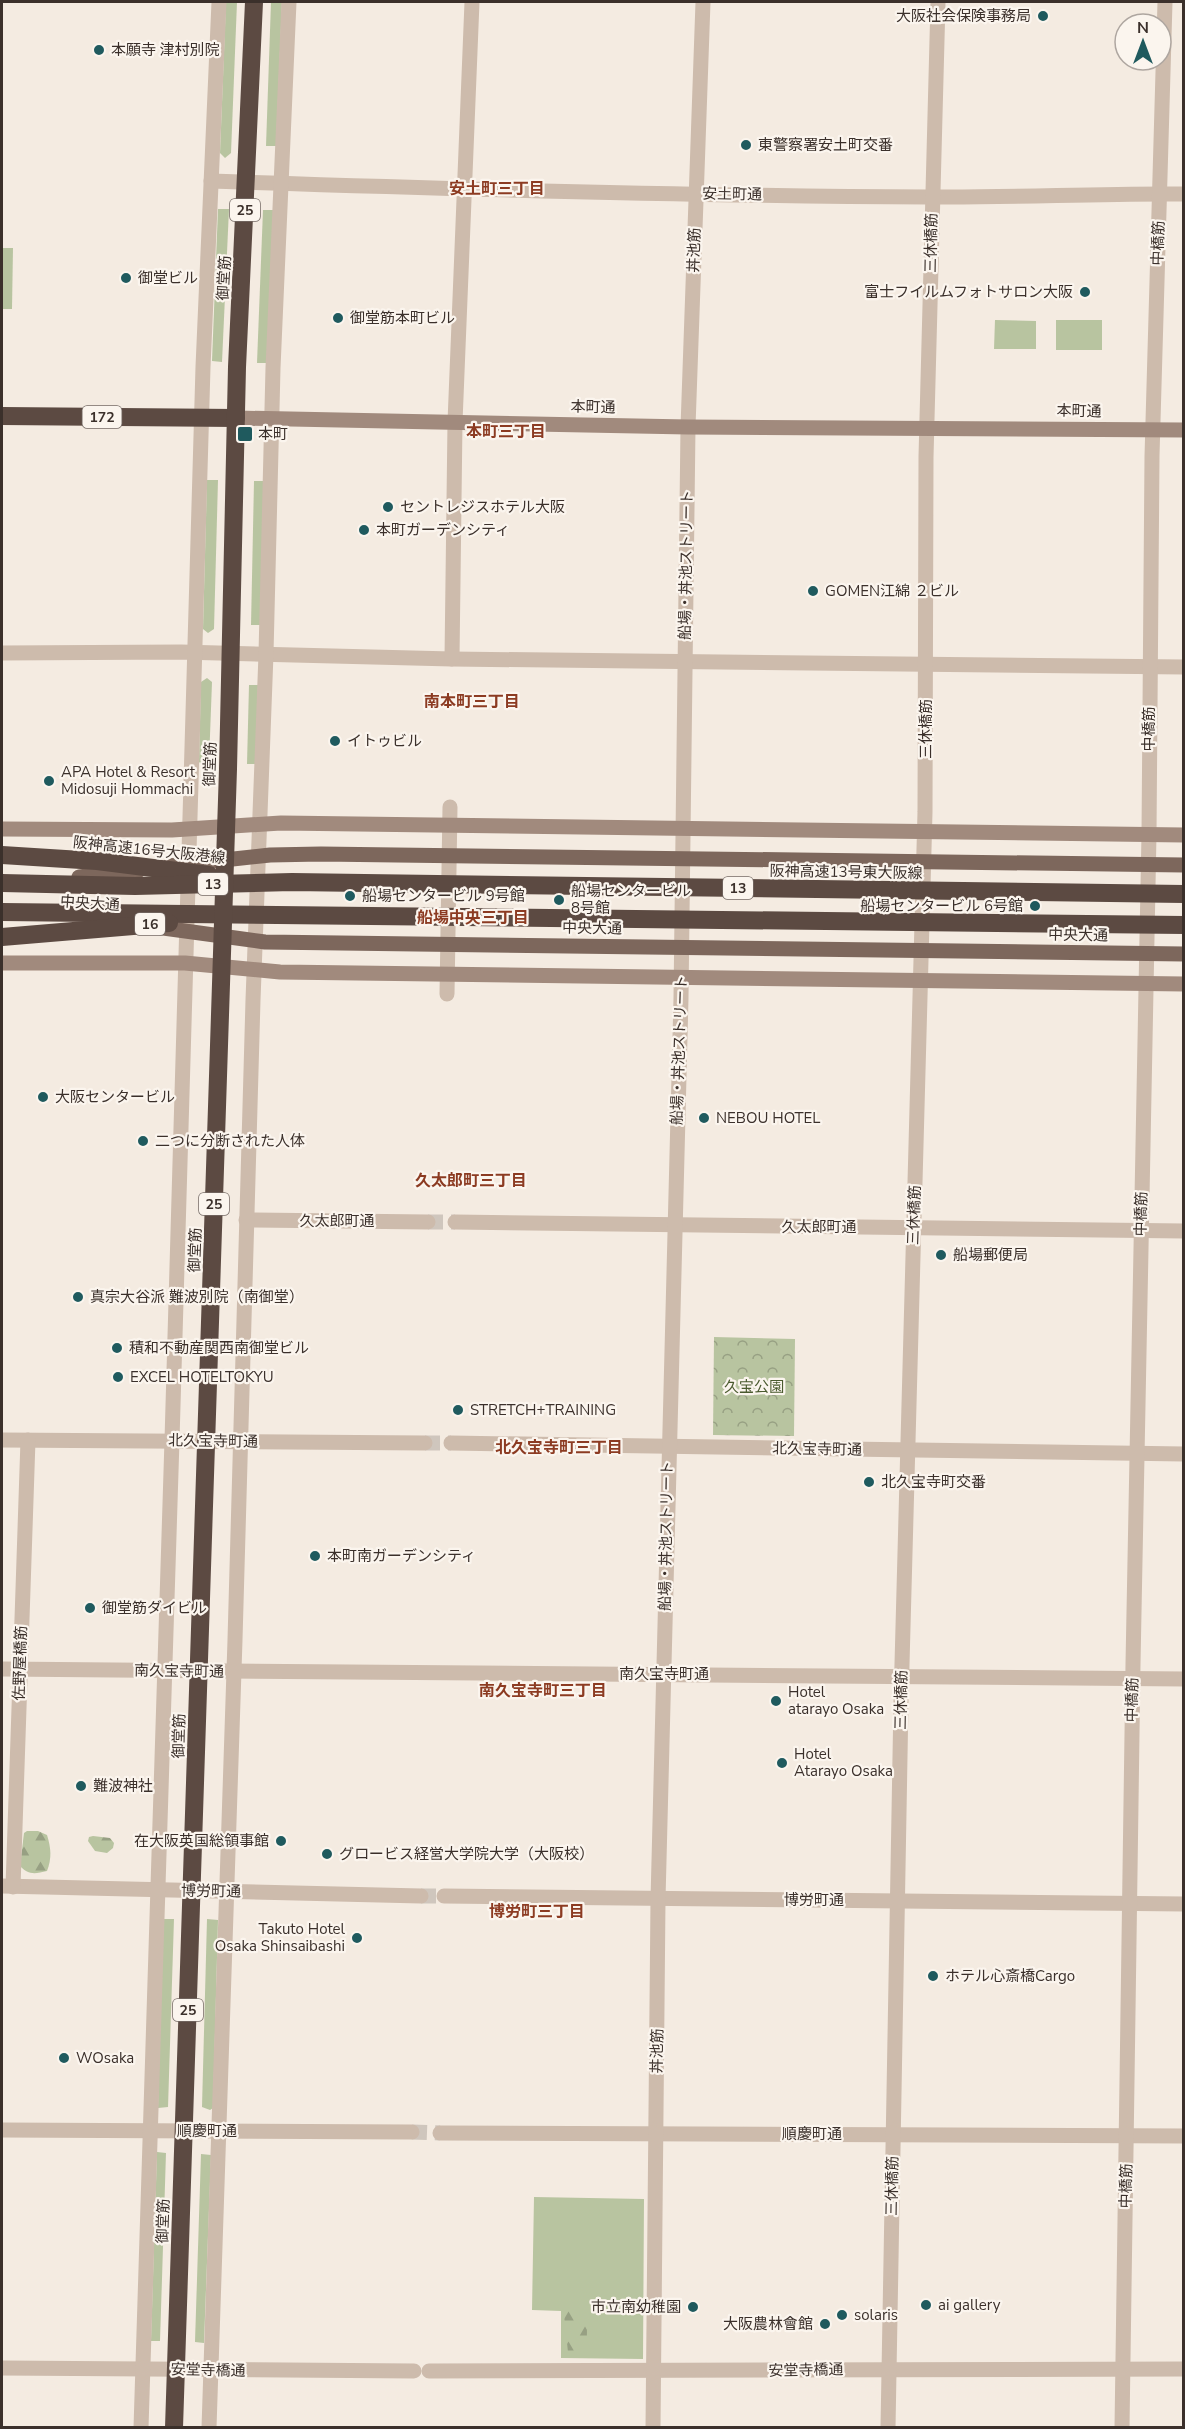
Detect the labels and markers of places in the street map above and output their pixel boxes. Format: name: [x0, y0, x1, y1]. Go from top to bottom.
place label: 大阪社会保険事務局: [896, 6, 1031, 26]
marker: 大阪社会保険事務局: [1036, 9, 1050, 23]
place label: 本願寺 津村別院: [111, 40, 220, 60]
marker: 本願寺 津村別院: [92, 43, 106, 57]
place label: 東警察署安土町交番: [758, 135, 893, 155]
marker: 東警察署安土町交番: [739, 138, 753, 152]
place label: 御堂ビル: [138, 268, 198, 288]
marker: 御堂ビル: [119, 271, 133, 285]
place label: 富士フイルムフォトサロン大阪: [864, 282, 1073, 302]
marker: 富士フイルムフォトサロン大阪: [1078, 285, 1092, 299]
place label: 御堂筋本町ビル: [350, 308, 455, 328]
marker: 御堂筋本町ビル: [331, 311, 345, 325]
place label: 本町: [258, 424, 288, 444]
marker: 本町: [236, 425, 254, 443]
place label: セントレジスホテル大阪: [400, 497, 565, 517]
marker: セントレジスホテル大阪: [381, 500, 395, 514]
place label: 本町ガーデンシティ: [376, 520, 510, 540]
marker: 本町ガーデンシティ: [357, 523, 371, 537]
place label: GOMEN江綿 ２ビル: [825, 581, 959, 601]
marker: GOMEN江綿 ２ビル: [806, 584, 820, 598]
place label: イトゥビル: [347, 731, 422, 751]
marker: イトゥビル: [328, 734, 342, 748]
place label: APA Hotel & Resort Midosuji Hommachi: [61, 762, 196, 799]
marker: APA Hotel & Resort Midosuji Hommachi: [42, 774, 56, 788]
place label: 船場センタービル 8号館: [571, 881, 691, 918]
place label: 船場センタービル 9号館: [362, 886, 525, 906]
marker: 船場センタービル 9号館: [343, 889, 357, 903]
marker: 船場センタービル 8号館: [552, 893, 566, 907]
place label: 船場センタービル 6号館: [860, 896, 1023, 916]
marker: 船場センタービル 6号館: [1028, 899, 1042, 913]
place label: 大阪センタービル: [55, 1087, 175, 1107]
marker: 大阪センタービル: [36, 1090, 50, 1104]
place label: NEBOU HOTEL: [716, 1108, 820, 1128]
marker: NEBOU HOTEL: [697, 1111, 711, 1125]
place label: 二つに分断された人体: [155, 1131, 305, 1151]
marker: 二つに分断された人体: [136, 1134, 150, 1148]
place label: 船場郵便局: [953, 1245, 1028, 1265]
marker: 船場郵便局: [934, 1248, 948, 1262]
place label: 真宗大谷派 難波別院（南御堂）: [90, 1287, 304, 1307]
marker: 真宗大谷派 難波別院（南御堂）: [71, 1290, 85, 1304]
place label: 積和不動産関西南御堂ビル: [129, 1338, 309, 1358]
marker: 積和不動産関西南御堂ビル: [110, 1341, 124, 1355]
place label: EXCEL HOTELTOKYU: [130, 1367, 274, 1387]
marker: EXCEL HOTELTOKYU: [111, 1370, 125, 1384]
place label: STRETCH+TRAINING: [470, 1400, 616, 1420]
marker: STRETCH+TRAINING: [451, 1403, 465, 1417]
place label: 北久宝寺町交番: [881, 1472, 986, 1492]
marker: 北久宝寺町交番: [862, 1475, 876, 1489]
place label: 本町南ガーデンシティ: [327, 1546, 476, 1566]
marker: 本町南ガーデンシティ: [308, 1549, 322, 1563]
place label: 御堂筋ダイビル: [102, 1598, 207, 1618]
marker: 御堂筋ダイビル: [83, 1601, 97, 1615]
place label: Hotel atarayo Osaka: [788, 1682, 884, 1719]
marker: Hotel atarayo Osaka: [769, 1694, 783, 1708]
place label: Hotel Atarayo Osaka: [794, 1744, 893, 1781]
marker: Hotel Atarayo Osaka: [775, 1756, 789, 1770]
place label: 難波神社: [93, 1776, 153, 1796]
marker: 難波神社: [74, 1779, 88, 1793]
place label: 在大阪英国総領事館: [134, 1831, 269, 1851]
marker: 在大阪英国総領事館: [274, 1834, 288, 1848]
place label: グロービス経営大学院大学（大阪校）: [339, 1844, 594, 1864]
marker: グロービス経営大学院大学（大阪校）: [320, 1847, 334, 1861]
place label: Takuto Hotel Osaka Shinsaibashi: [215, 1919, 346, 1956]
marker: Takuto Hotel Osaka Shinsaibashi: [350, 1931, 364, 1945]
place label: ホテル心斎橋Cargo: [945, 1966, 1075, 1986]
marker: ホテル心斎橋Cargo: [926, 1969, 940, 1983]
place label: WOsaka: [76, 2048, 134, 2068]
marker: WOsaka: [57, 2051, 71, 2065]
place label: ai gallery: [938, 2295, 1001, 2315]
place label: 市立南幼稚園: [591, 2297, 681, 2317]
marker: ai gallery: [919, 2298, 933, 2312]
marker: 市立南幼稚園: [686, 2300, 700, 2314]
place label: solaris: [854, 2305, 898, 2325]
marker: solaris: [835, 2308, 849, 2322]
place label: 大阪農林會館: [723, 2314, 813, 2334]
marker: 大阪農林會館: [818, 2317, 832, 2331]

